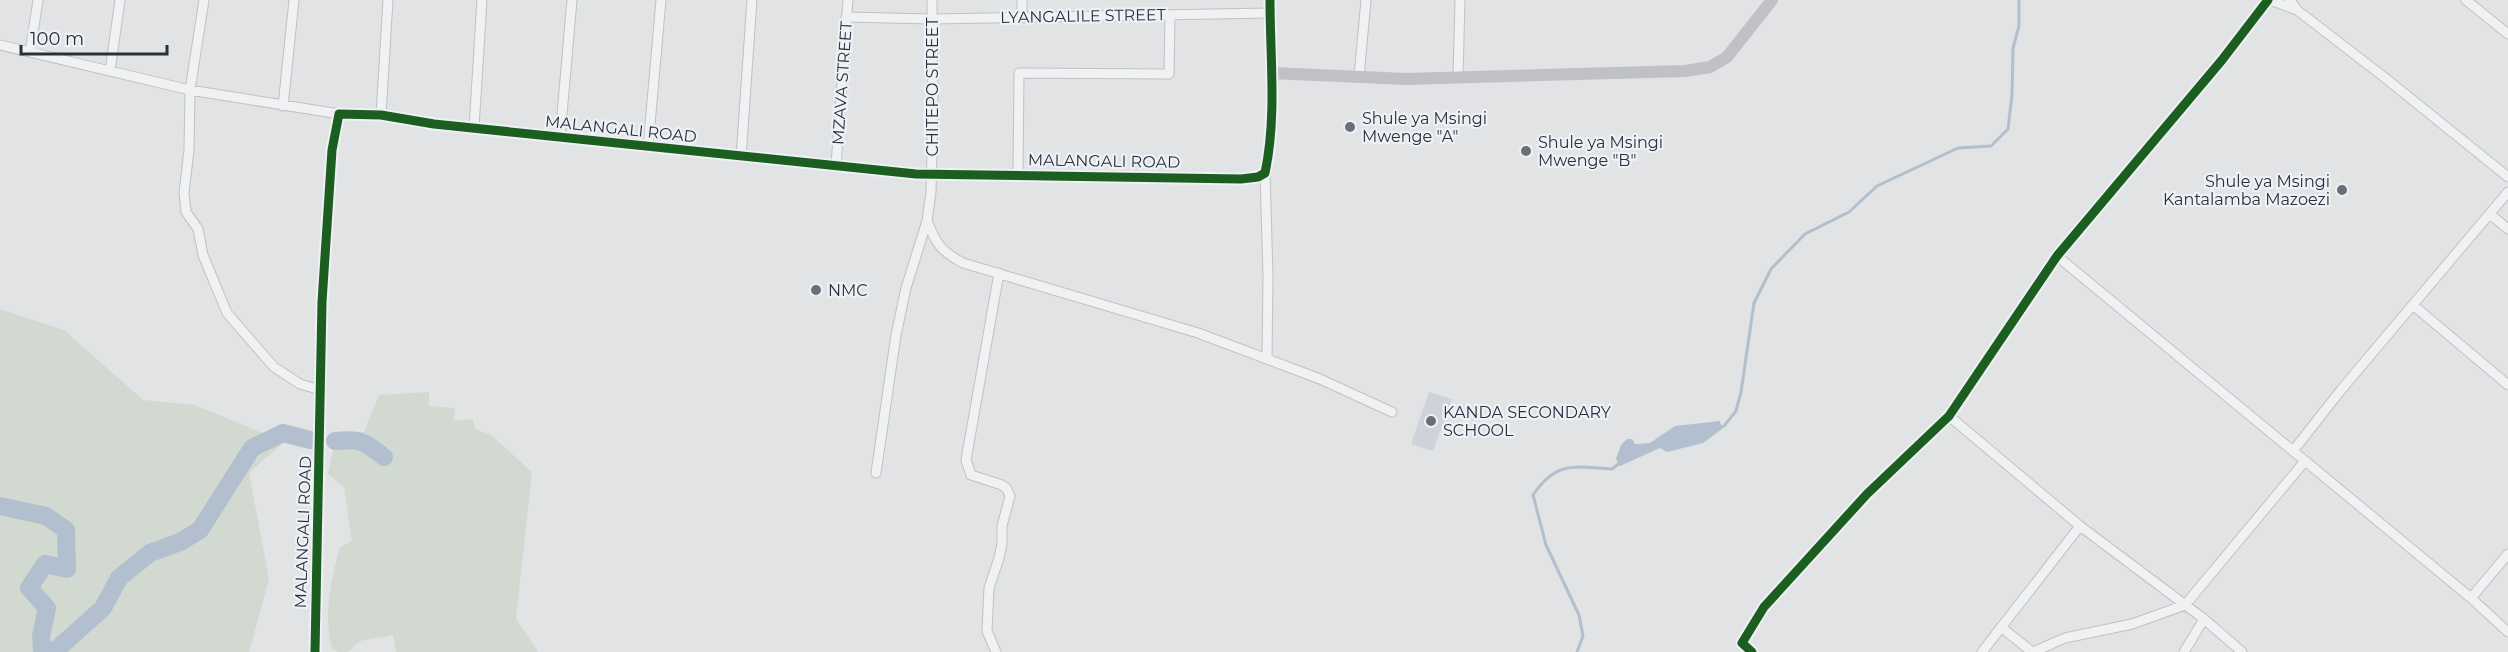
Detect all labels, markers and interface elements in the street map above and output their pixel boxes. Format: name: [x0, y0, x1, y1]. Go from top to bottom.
street label: LYANGALILE STREET: [1000, 5, 1167, 27]
street label: CHITEPO STREET: [923, 17, 942, 157]
scale bar: [21, 18, 166, 56]
street label: MZAVA STREET: [828, 20, 856, 145]
text: 100 m: [30, 28, 84, 50]
place label: Shule ya Msingi Mwenge "A": [1362, 109, 1487, 146]
street label: MALANGALI ROAD: [544, 112, 698, 146]
marker: Shule ya Msingi Mwenge "A": [1343, 120, 1357, 134]
place label: Shule ya Msingi Mwenge "B": [1538, 133, 1663, 170]
marker: Shule ya Msingi Mwenge "B": [1519, 144, 1533, 158]
street label: MALANGALI ROAD: [1028, 150, 1180, 172]
place label: Shule ya Msingi Kantalamba Mazoezi: [2163, 172, 2330, 209]
marker: Shule ya Msingi Kantalamba Mazoezi: [2335, 183, 2349, 197]
place label: NMC: [828, 281, 868, 300]
marker: NMC: [809, 283, 823, 297]
place label: KANDA SECONDARY SCHOOL: [1443, 403, 1612, 440]
marker: KANDA SECONDARY SCHOOL: [1424, 414, 1438, 428]
street label: MALANGALI ROAD: [291, 455, 315, 609]

